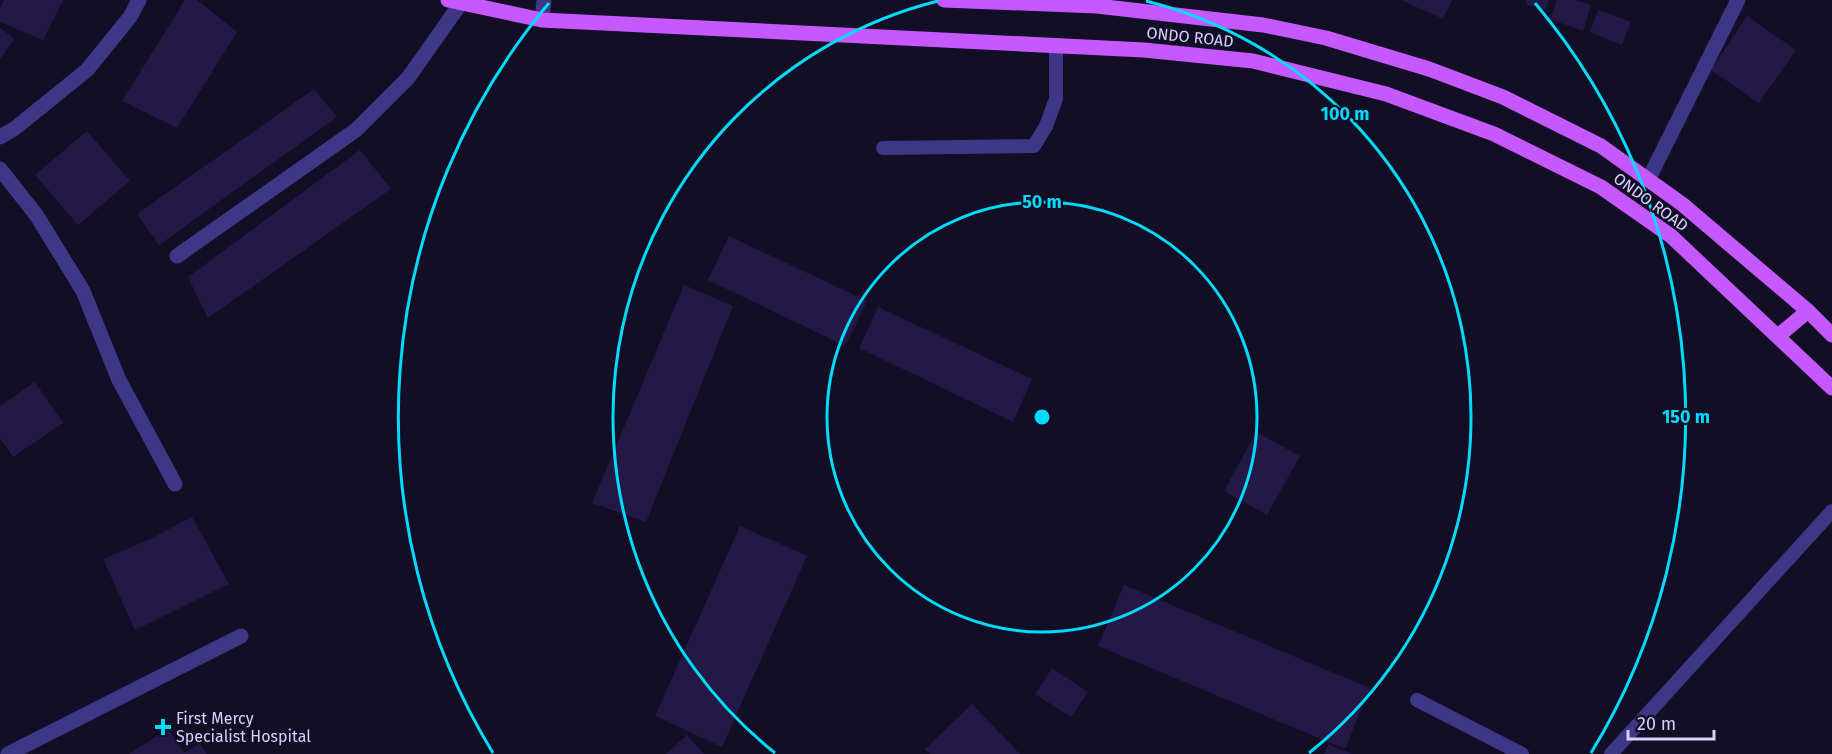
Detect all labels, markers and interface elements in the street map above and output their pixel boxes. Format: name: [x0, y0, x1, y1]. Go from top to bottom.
street label: ONDO ROAD: [1145, 23, 1235, 51]
text: 100 m: [1321, 103, 1369, 125]
street label: ONDO ROAD: [1610, 169, 1692, 235]
text: 50 m: [1022, 191, 1062, 213]
text: 150 m: [1662, 406, 1710, 428]
centre of rings: [1032, 407, 1052, 427]
scale bar: [1628, 703, 1714, 741]
place label: First Mercy Specialist Hospital: [176, 709, 311, 746]
text: 20 m: [1637, 713, 1676, 735]
marker: First Mercy Specialist Hospital: [154, 718, 172, 736]

